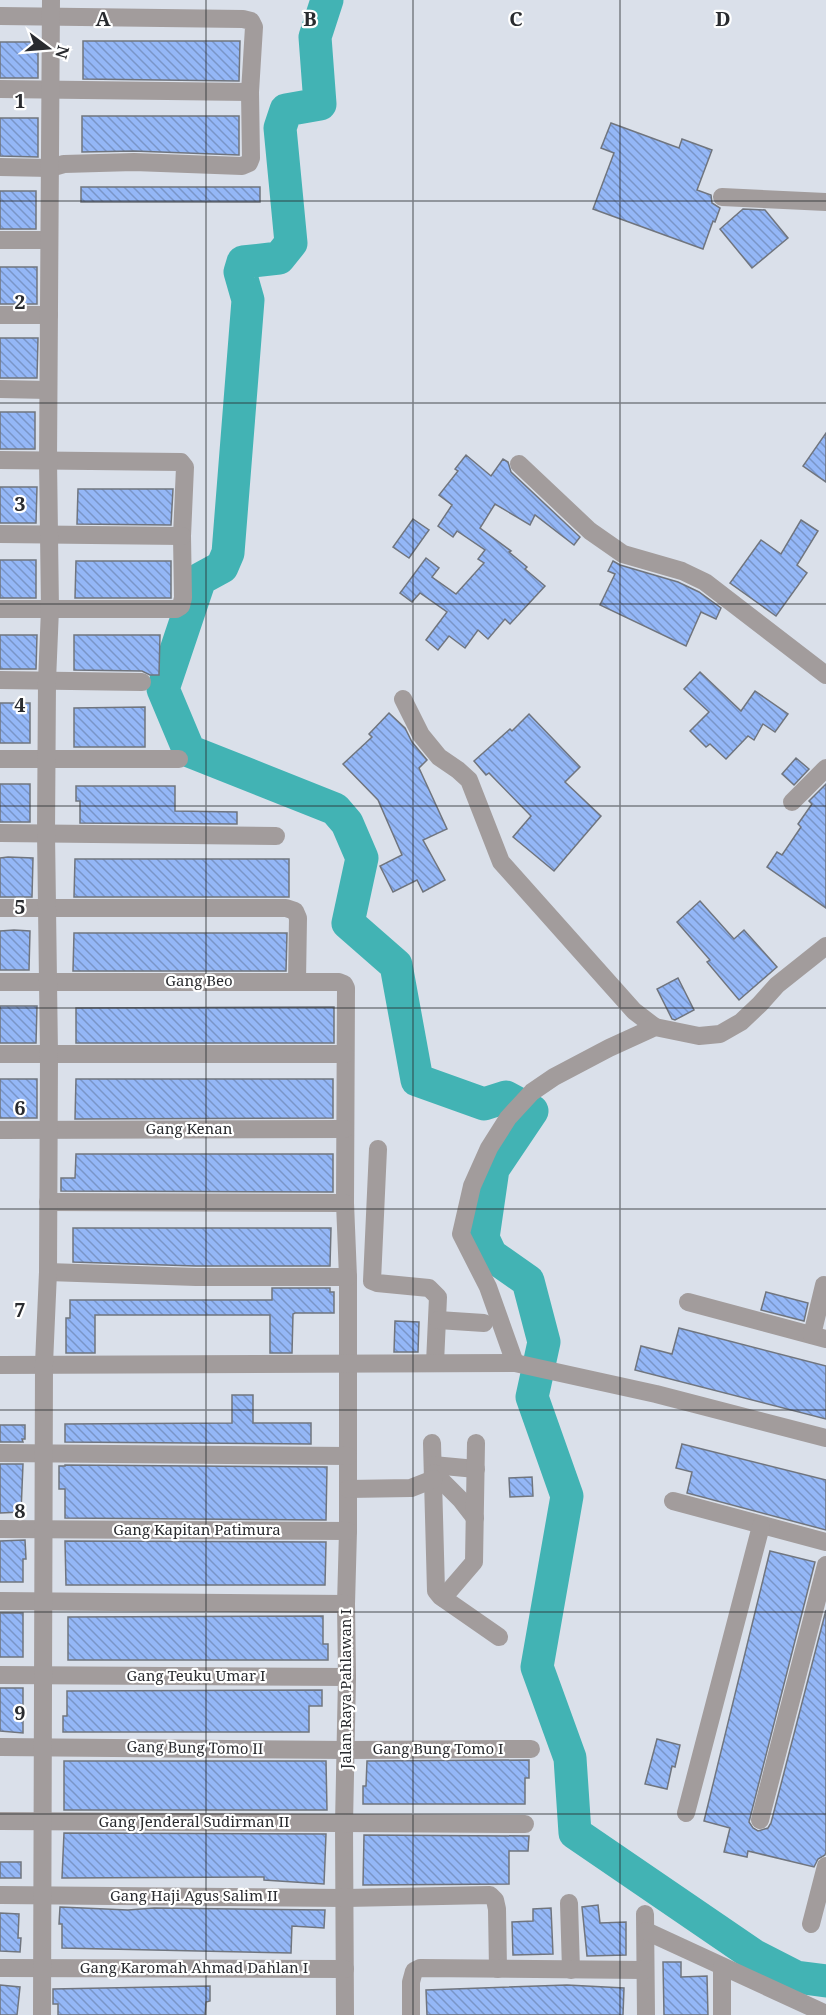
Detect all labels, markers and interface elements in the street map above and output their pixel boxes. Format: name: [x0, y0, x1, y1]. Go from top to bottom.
text: A: [95, 5, 111, 32]
text: B: [303, 5, 317, 32]
text: C: [509, 5, 523, 32]
text: D: [715, 5, 731, 32]
north arrow: [18, 18, 78, 78]
text: N: [50, 43, 75, 62]
text: 1: [14, 87, 26, 114]
text: 2: [14, 288, 26, 315]
text: 3: [14, 490, 26, 517]
text: 4: [14, 691, 26, 718]
text: 5: [14, 893, 26, 920]
street label: Gang Beo: [165, 970, 233, 990]
text: 6: [14, 1094, 26, 1121]
street label: Gang Kenan: [146, 1118, 233, 1138]
text: 7: [14, 1296, 26, 1323]
text: 8: [14, 1497, 26, 1524]
street label: Gang Kapitan Patimura: [113, 1519, 281, 1539]
street label: Jalan Raya Pahlawan I: [335, 1609, 355, 1770]
street label: Gang Teuku Umar I: [127, 1665, 265, 1685]
text: 9: [14, 1699, 26, 1726]
street label: Gang Bung Tomo II: [127, 1736, 263, 1758]
street label: Gang Bung Tomo I: [372, 1738, 504, 1758]
street label: Gang Jenderal Sudirman II: [99, 1811, 289, 1831]
street label: Gang Haji Agus Salim II: [110, 1885, 278, 1905]
street label: Gang Karomah Ahmad Dahlan I: [80, 1957, 308, 1977]

